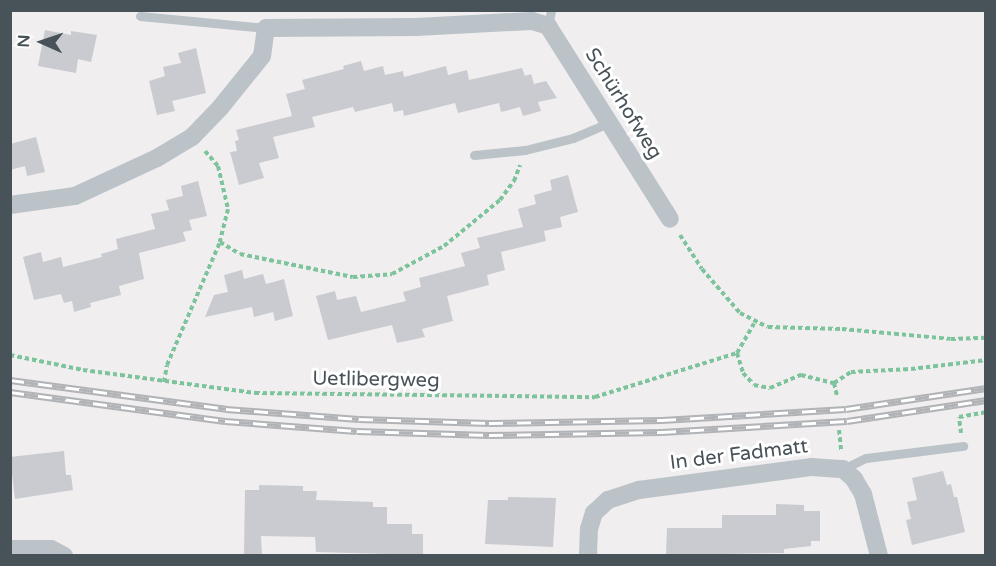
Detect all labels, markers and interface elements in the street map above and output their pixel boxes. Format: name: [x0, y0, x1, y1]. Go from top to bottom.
north arrow: [12, 12, 72, 72]
text: N: [14, 34, 34, 48]
street label: Schürhofweg: [579, 44, 667, 164]
street label: Uetlibergweg: [312, 367, 440, 393]
street label: In der Fadmatt: [669, 435, 809, 475]

